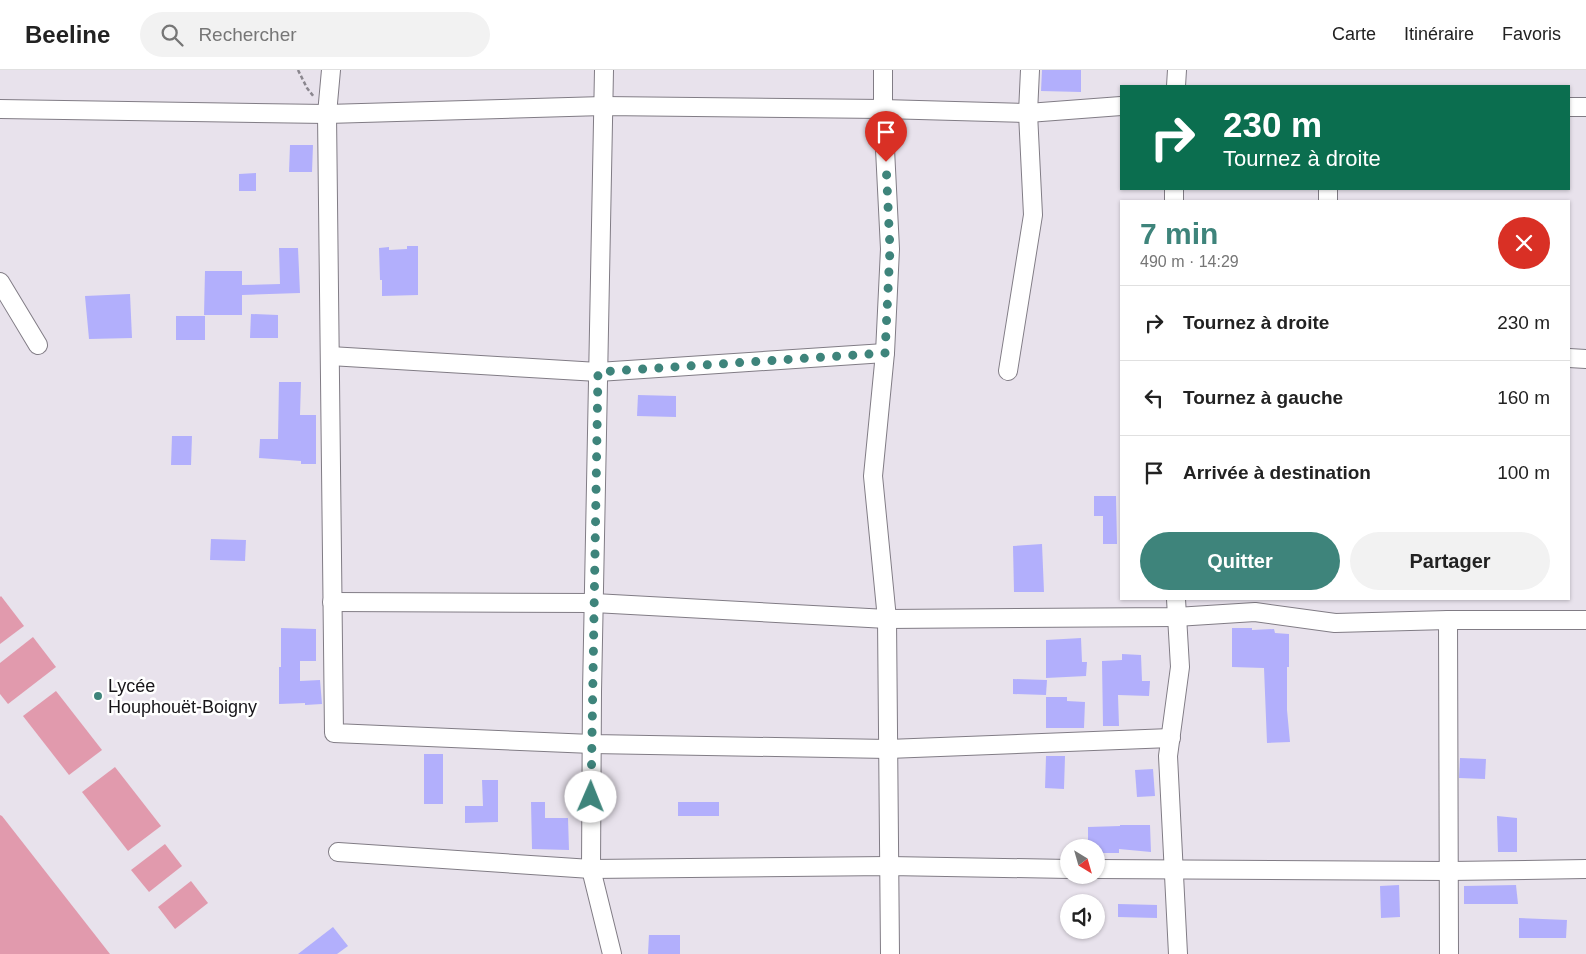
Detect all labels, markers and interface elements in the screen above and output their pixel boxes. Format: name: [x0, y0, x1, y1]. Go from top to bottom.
search box: [140, 12, 490, 57]
text: Beeline: [25, 21, 110, 48]
icon: search: [158, 21, 186, 49]
text: Rechercher: [198, 24, 297, 45]
text: Carte: [1332, 24, 1376, 44]
text: Itinéraire: [1404, 24, 1474, 44]
text: Favoris: [1502, 24, 1561, 44]
icon: right: [1140, 105, 1205, 170]
text: 230 m: [1223, 105, 1322, 144]
pin: [865, 111, 907, 162]
icon: arrive: [872, 118, 900, 146]
text: Tournez à droite: [1223, 146, 1381, 171]
text: 7 min: [1140, 217, 1218, 250]
button: close: [1498, 217, 1550, 269]
text: 490 m · 14:29: [1140, 253, 1239, 270]
icon: right: [1140, 309, 1168, 337]
text: Tournez à droite: [1183, 312, 1329, 333]
text: 230 m: [1497, 312, 1550, 333]
icon: left: [1140, 384, 1168, 412]
text: Tournez à gauche: [1183, 387, 1343, 408]
text: 160 m: [1497, 387, 1550, 408]
icon: arrive: [1140, 459, 1168, 487]
text: Arrivée à destination: [1183, 462, 1371, 483]
text: 100 m: [1497, 462, 1550, 483]
button: Quitter: [1140, 532, 1340, 590]
button: Partager: [1350, 532, 1550, 590]
place label: Lycée Houphouët-Boigny: [108, 676, 257, 717]
marker: Lycée Houphouët-Boigny: [92, 690, 104, 702]
position arrow: [564, 770, 616, 822]
north arrow: [1060, 839, 1105, 884]
map controls: [1060, 839, 1105, 939]
button: sound: [1060, 894, 1105, 939]

